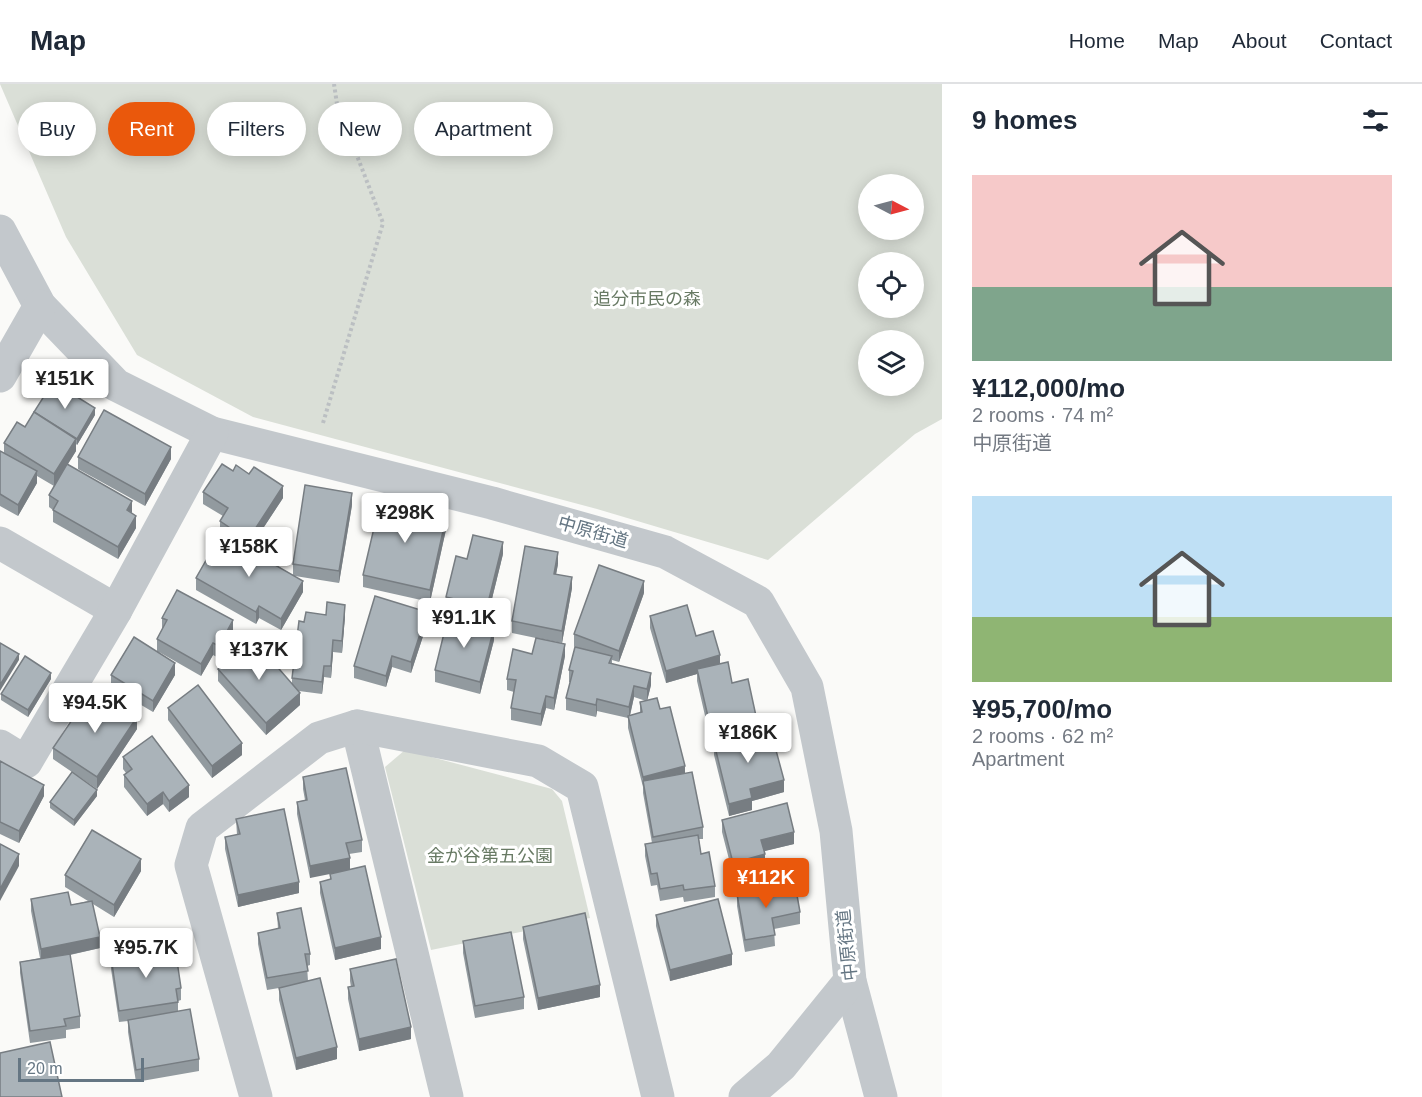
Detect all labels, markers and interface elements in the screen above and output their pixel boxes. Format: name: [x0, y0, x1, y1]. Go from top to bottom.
text: Map: [30, 25, 86, 56]
text: Home: [1069, 29, 1125, 52]
text: Map: [1158, 29, 1199, 52]
text: About: [1232, 29, 1287, 52]
text: Contact: [1320, 29, 1392, 52]
chip: Buy: [18, 102, 96, 156]
chip: Rent: [108, 102, 195, 156]
chip: Filters: [207, 102, 306, 156]
chip: New: [318, 102, 402, 156]
chip: Apartment: [414, 102, 553, 156]
icon: filters: [1359, 104, 1392, 137]
text: 9 homes: [972, 105, 1078, 135]
north arrow: [858, 174, 924, 240]
map controls: [858, 174, 924, 396]
icon: home: [1128, 214, 1236, 322]
button: locate: [858, 252, 924, 318]
park label: 追分市民の森: [593, 289, 701, 309]
button: layers: [858, 330, 924, 396]
pin: ¥151K: [23, 359, 107, 410]
text: ¥151K: [36, 367, 94, 389]
text: ¥112,000/mo: [972, 373, 1125, 403]
text: 2 rooms · 74 m²: [972, 404, 1113, 426]
text: 中原街道: [972, 432, 1052, 454]
pin: ¥298K: [363, 493, 447, 544]
text: ¥298K: [376, 501, 434, 523]
street label: 中原街道: [556, 512, 630, 552]
pin: ¥158K: [207, 527, 291, 578]
text: ¥158K: [220, 535, 278, 557]
icon: home: [1128, 535, 1236, 643]
pin: ¥91.1K: [415, 598, 513, 649]
text: ¥91.1K: [432, 606, 496, 628]
pin: ¥137K: [217, 630, 301, 681]
text: ¥137K: [230, 638, 288, 660]
pin: ¥94.5K: [46, 683, 144, 734]
text: ¥94.5K: [63, 691, 127, 713]
text: ¥95,700/mo: [972, 694, 1112, 724]
pin: ¥186K: [706, 713, 790, 764]
text: ¥186K: [719, 721, 777, 743]
text: 2 rooms · 62 m²: [972, 725, 1113, 747]
text: Apartment: [972, 748, 1064, 770]
park label: 金が谷第五公園: [427, 846, 553, 866]
pin: ¥112K: [724, 858, 808, 909]
text: ¥112K: [737, 866, 795, 888]
street label: 中原街道: [833, 908, 861, 982]
pin: ¥95.7K: [97, 928, 195, 979]
text: ¥95.7K: [114, 936, 178, 958]
scale bar: [18, 1055, 144, 1082]
text: 20 m: [27, 1060, 63, 1077]

